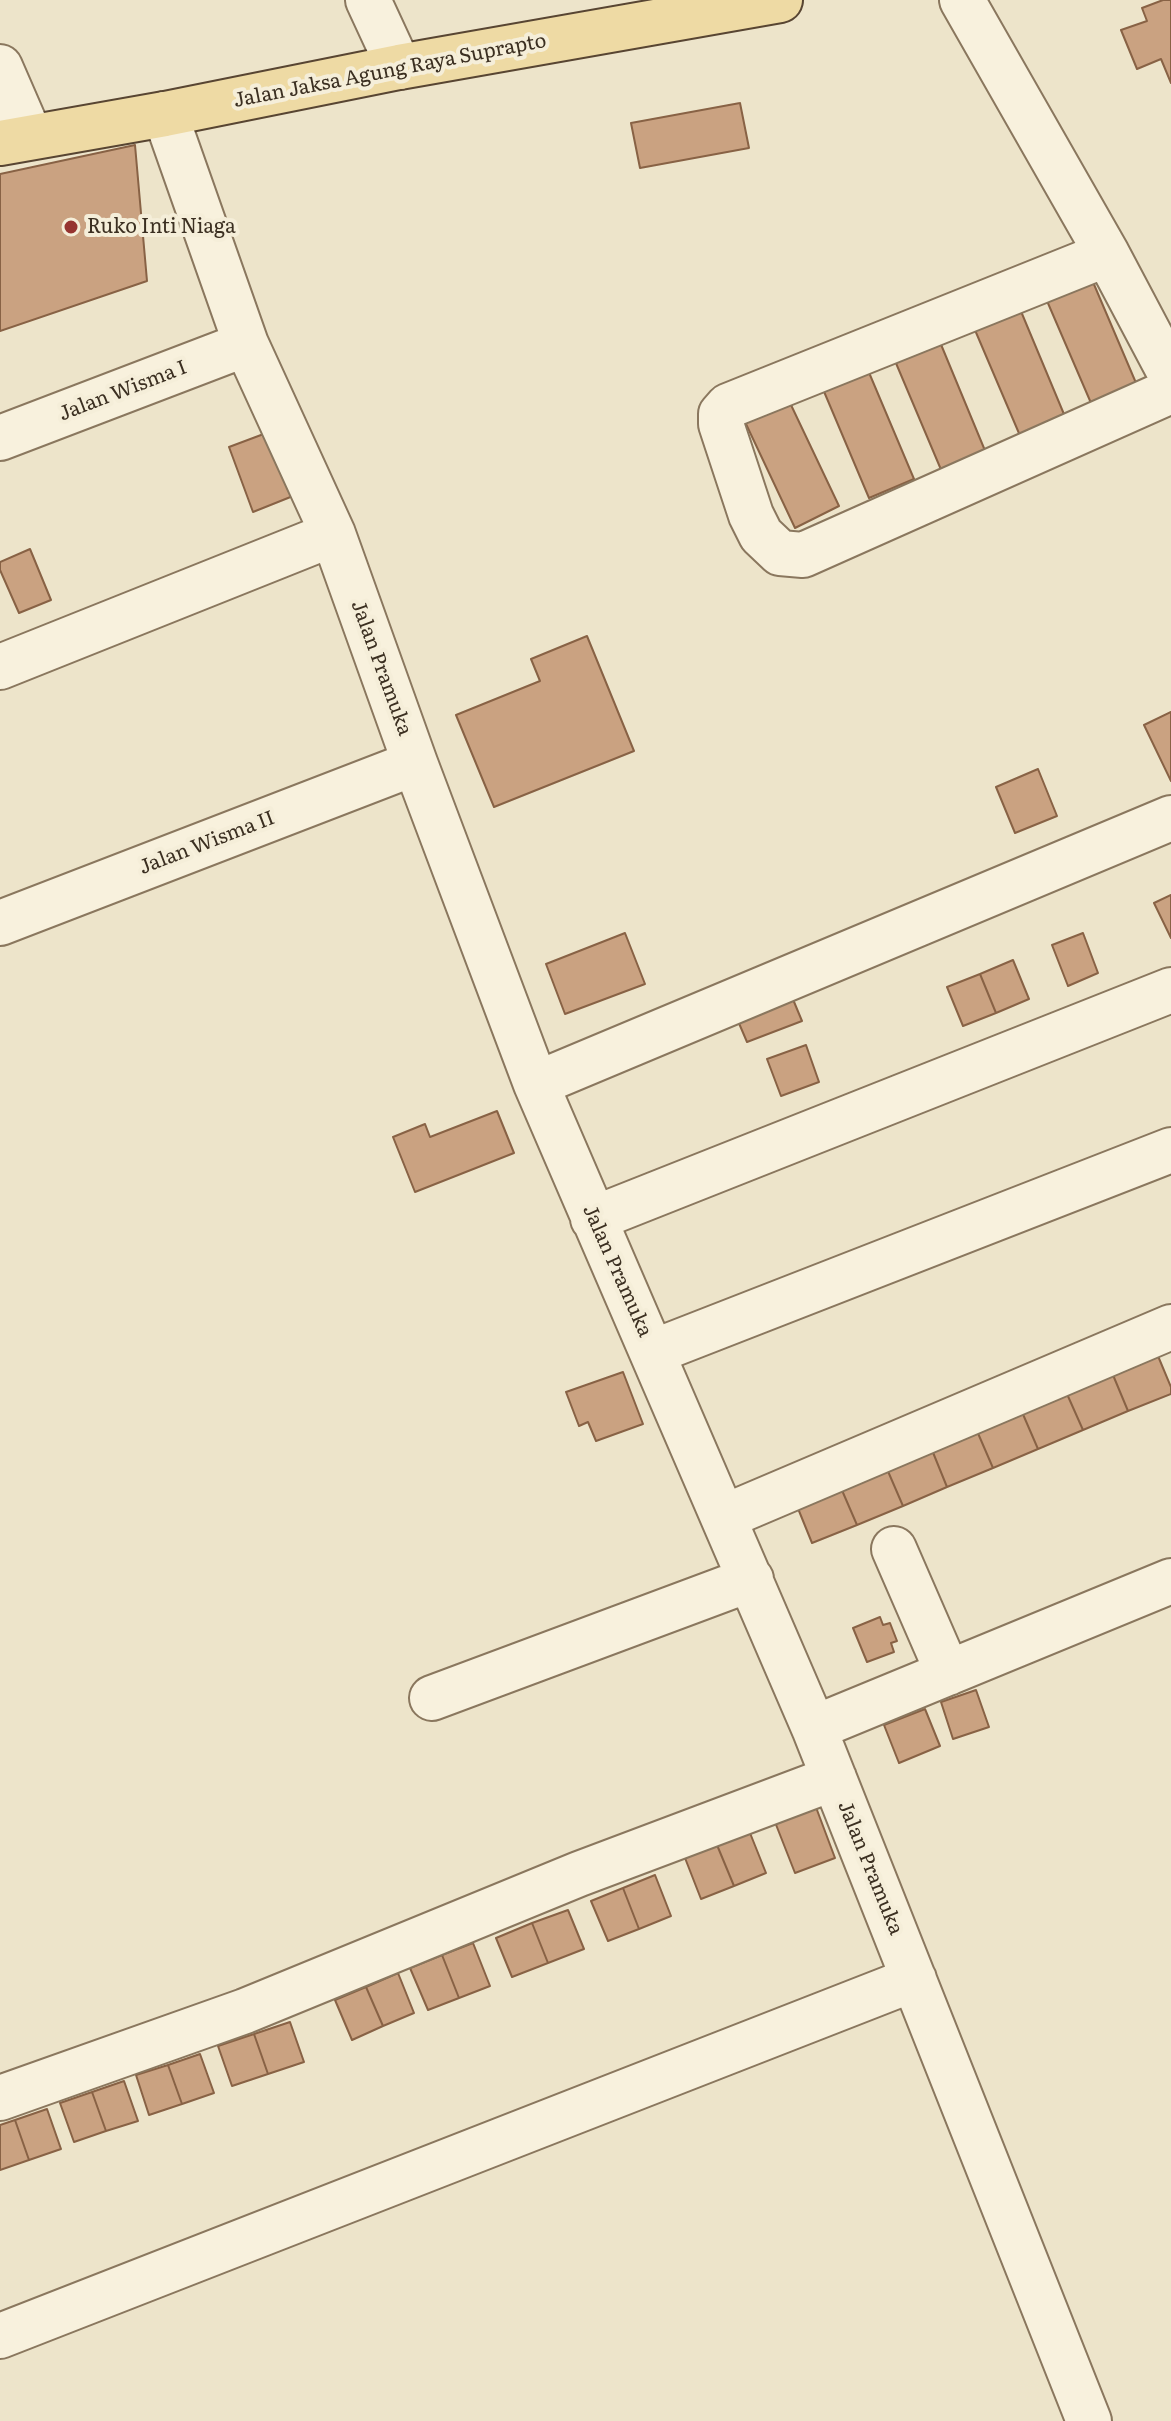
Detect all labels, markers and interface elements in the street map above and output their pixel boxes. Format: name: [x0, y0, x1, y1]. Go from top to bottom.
street label: Jalan Jaksa Agung Raya Suprapto: [232, 29, 548, 113]
place label: Ruko Inti Niaga: [87, 215, 236, 239]
marker: Ruko Inti Niaga: [62, 218, 80, 236]
street label: Jalan Wisma I: [56, 356, 190, 426]
street label: Jalan Pramuka: [345, 597, 417, 739]
street label: Jalan Wisma II: [136, 806, 278, 880]
street label: Jalan Pramuka: [577, 1201, 657, 1341]
street label: Jalan Pramuka: [832, 1798, 908, 1938]

